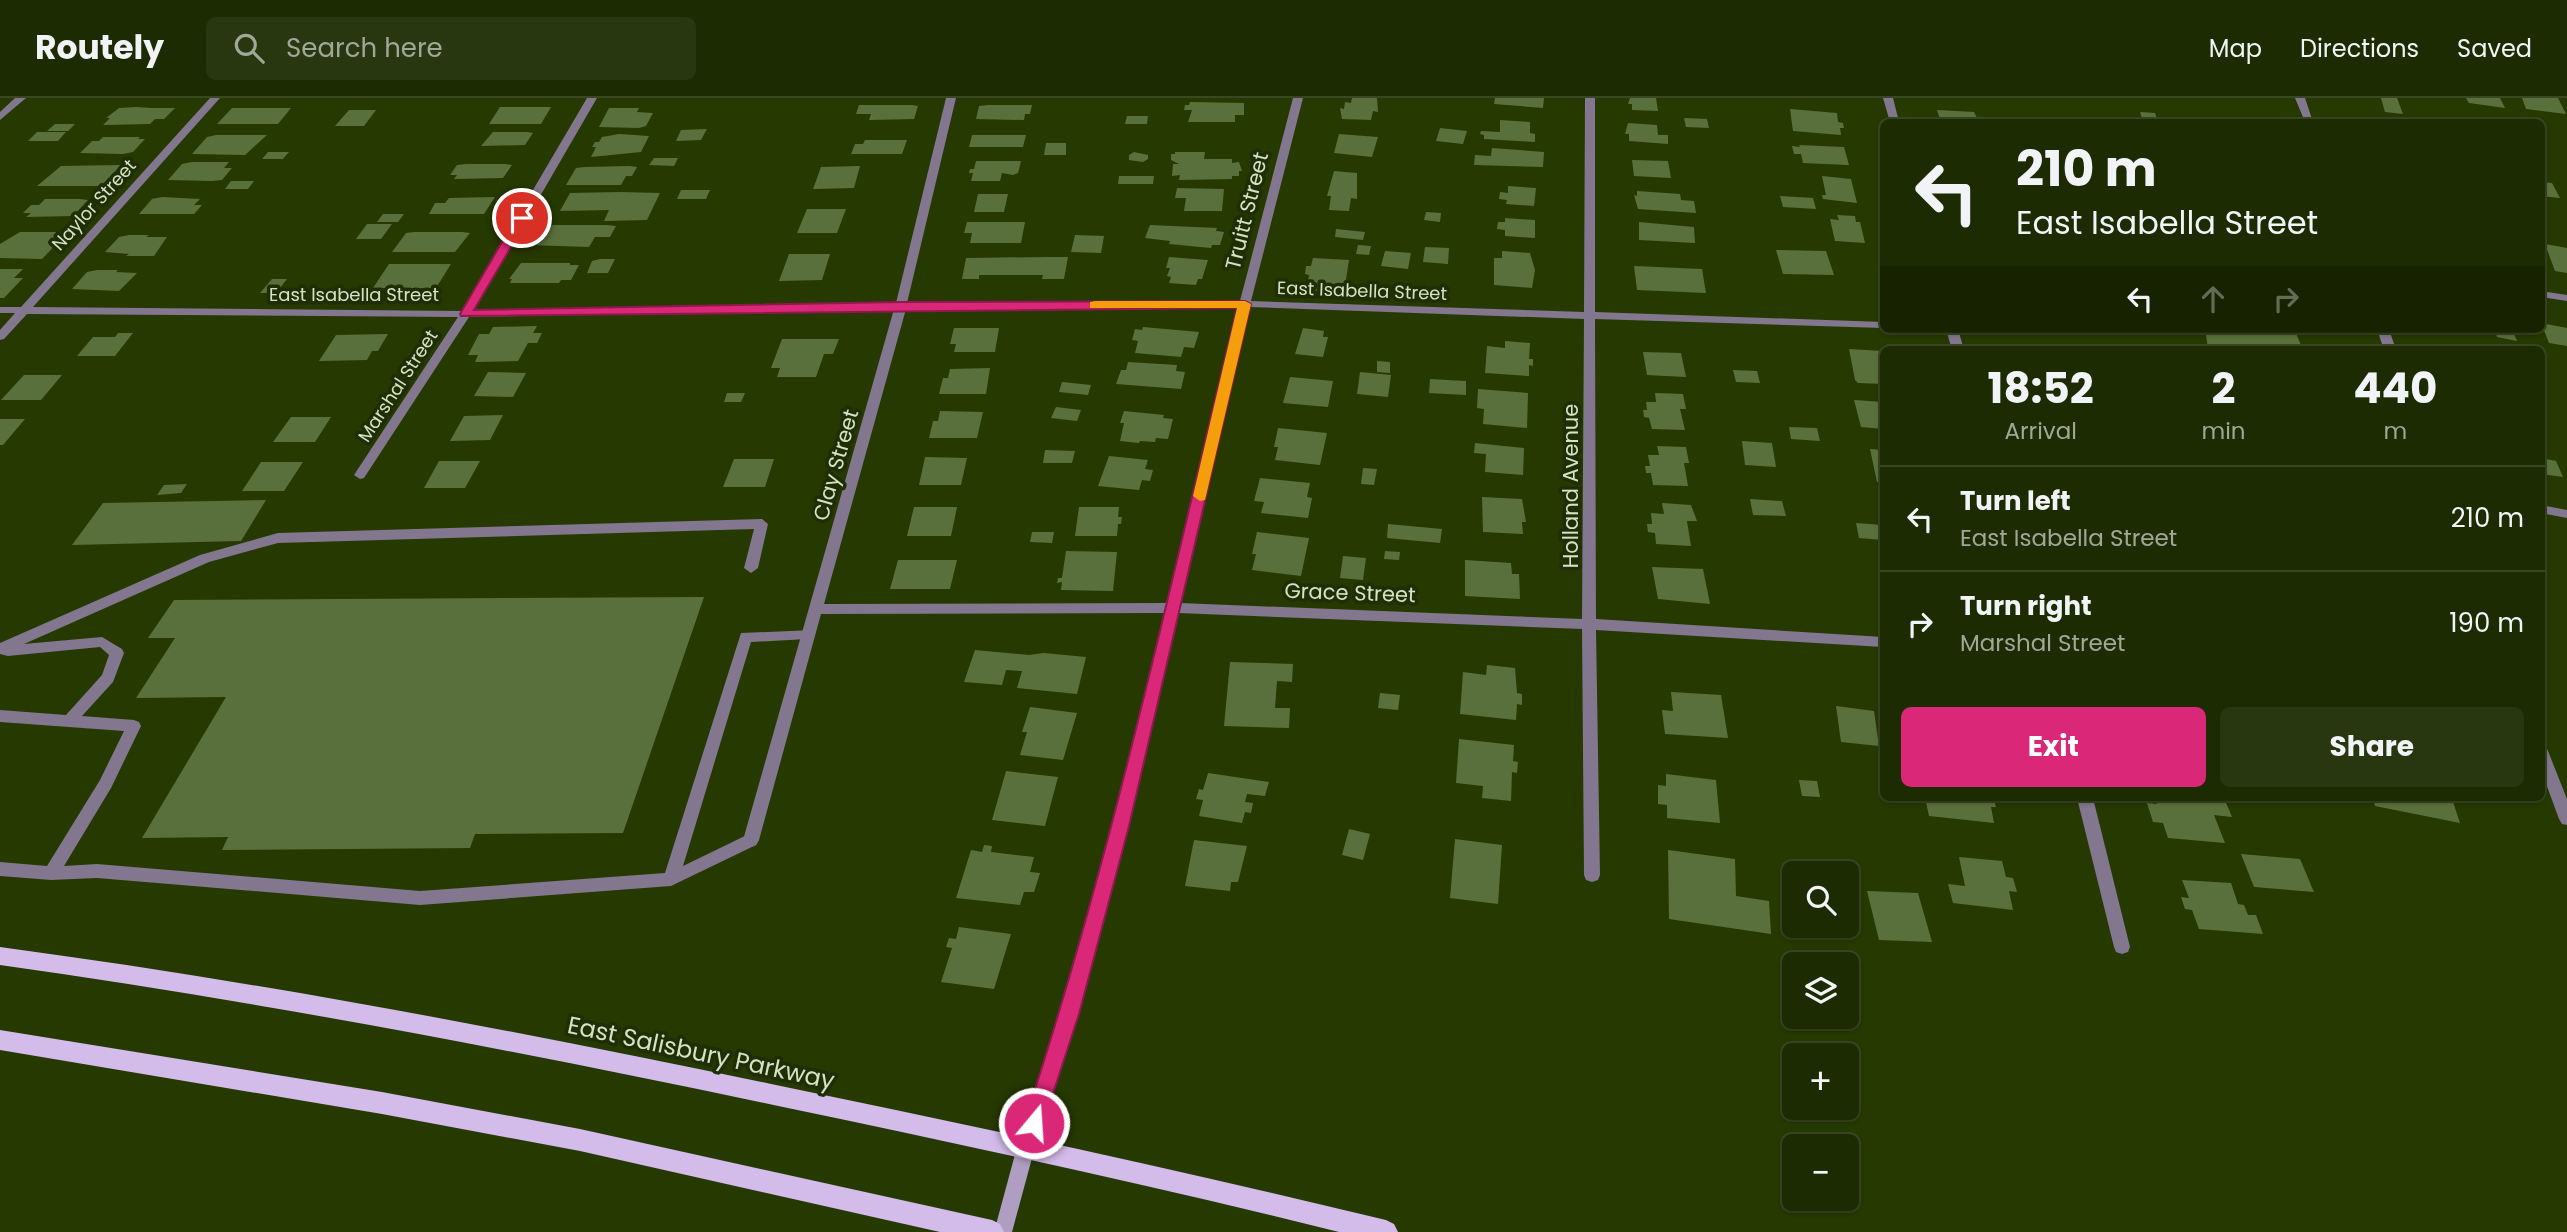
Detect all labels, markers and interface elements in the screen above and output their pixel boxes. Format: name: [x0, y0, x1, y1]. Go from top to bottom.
search box: [206, 17, 696, 80]
text: Routely: [35, 24, 164, 71]
icon: search: [230, 29, 268, 67]
text: Search here: [286, 30, 443, 66]
text: Map: [2209, 32, 2262, 65]
text: Directions: [2300, 32, 2419, 65]
text: Saved: [2457, 32, 2532, 65]
text: 210 m: [2016, 135, 2157, 203]
icon: left: [1901, 147, 1992, 238]
street label: Truitt Street: [1218, 149, 1275, 273]
street label: Naylor Street: [46, 154, 141, 256]
pin: [492, 188, 552, 248]
icon: arrive: [503, 199, 541, 237]
text: East Isabella Street: [2016, 200, 2318, 245]
street label: East Isabella Street: [1277, 275, 1447, 306]
icon: left: [2121, 280, 2159, 318]
icon: ahead: [2194, 280, 2232, 318]
icon: right: [2267, 280, 2305, 318]
street label: East Isabella Street: [269, 282, 439, 307]
street label: Marshal Street: [352, 325, 443, 447]
text: 18:52: [1988, 359, 2094, 418]
text: 2: [2211, 359, 2235, 418]
text: 440: [2353, 359, 2437, 418]
street label: Holland Avenue: [1556, 404, 1585, 568]
street label: Clay Street: [806, 406, 865, 524]
text: Arrival: [2005, 415, 2077, 447]
text: min: [2201, 415, 2246, 447]
text: m: [2383, 415, 2407, 447]
text: Turn left: [1960, 483, 2071, 519]
icon: left: [1901, 500, 1939, 538]
text: 210 m: [2451, 500, 2524, 536]
text: East Isabella Street: [1960, 522, 2177, 554]
street label: Grace Street: [1284, 576, 1416, 609]
text: Turn right: [1960, 588, 2092, 624]
icon: right: [1901, 605, 1939, 643]
text: 190 m: [2449, 605, 2524, 641]
text: Marshal Street: [1960, 627, 2125, 659]
button: Exit: [1901, 707, 2206, 787]
button: Share: [2220, 707, 2524, 787]
map controls: [1782, 861, 1859, 1211]
button: search: [1782, 861, 1859, 938]
button: layers: [1782, 952, 1859, 1029]
street label: East Salisbury Parkway: [565, 1008, 838, 1097]
button: +: [1782, 1043, 1859, 1120]
position arrow: [997, 1086, 1071, 1160]
button: −: [1782, 1134, 1859, 1211]

